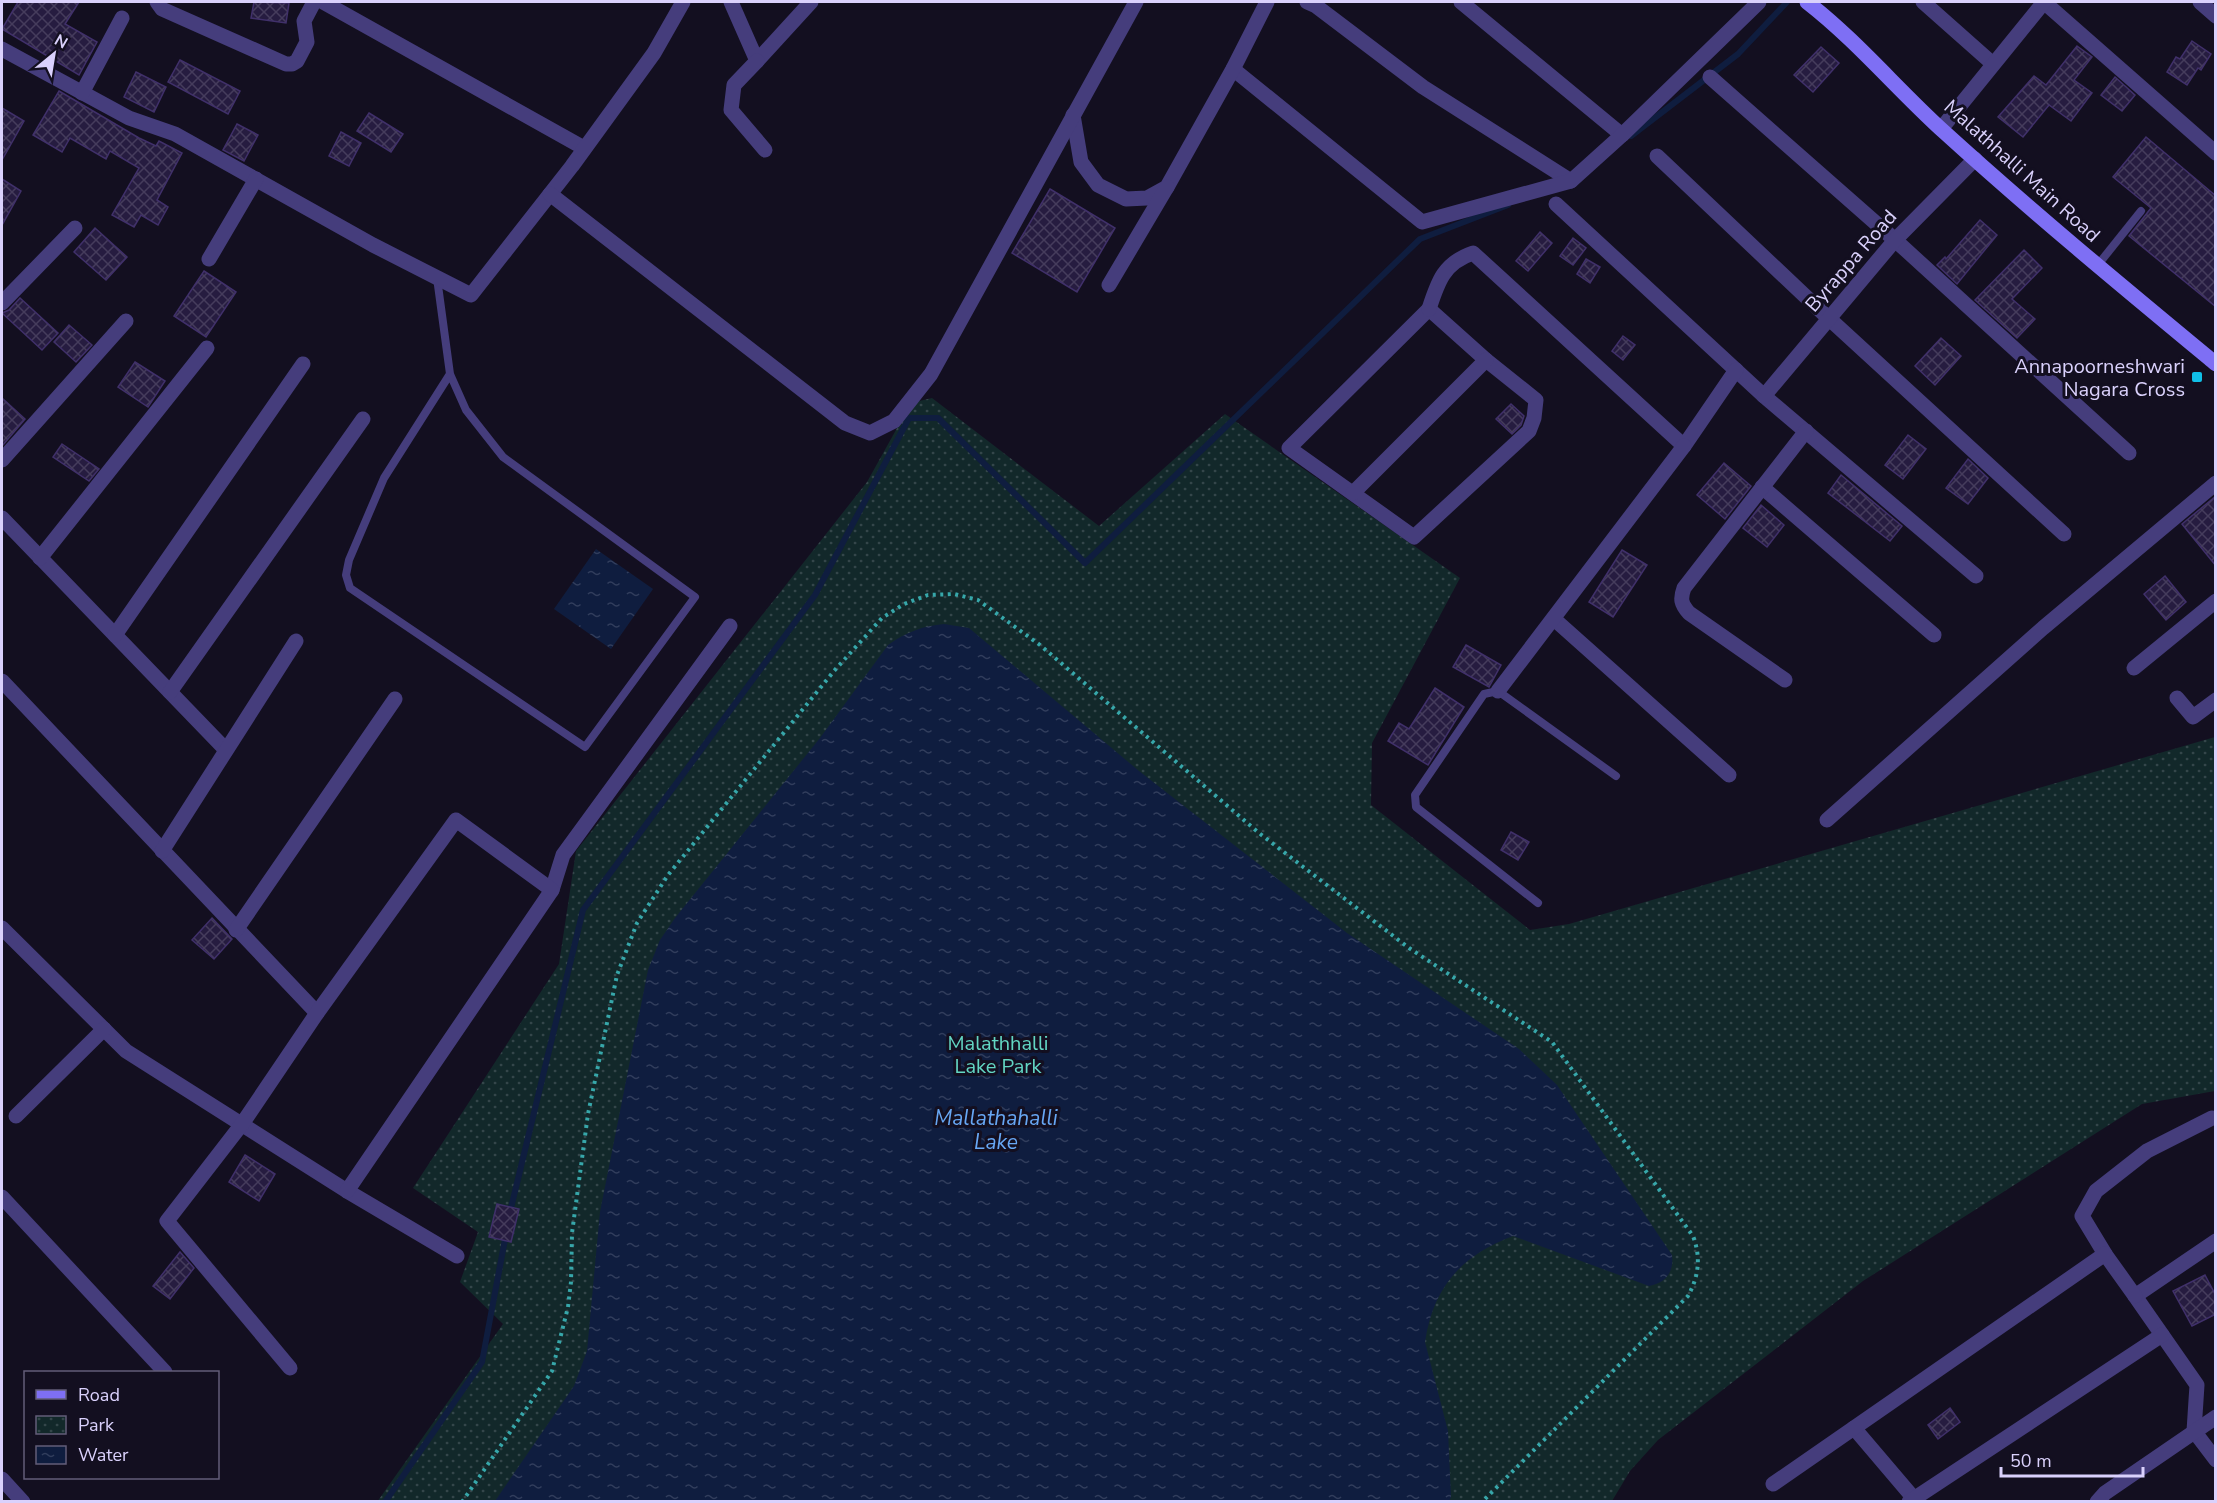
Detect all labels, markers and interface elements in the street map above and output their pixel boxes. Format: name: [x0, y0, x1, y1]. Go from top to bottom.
north arrow: [24, 24, 84, 84]
text: N: [50, 29, 72, 54]
street label: Malathhalli Main Road: [1938, 94, 2106, 248]
street label: Byrappa Road: [1799, 204, 1903, 318]
place label: Annapoorneshwari Nagara Cross: [2014, 353, 2185, 403]
marker: Annapoorneshwari Nagara Cross: [2190, 370, 2204, 384]
park label: Malathhalli Lake Park: [947, 1030, 1049, 1080]
water label: Mallathahalli Lake: [934, 1104, 1059, 1156]
legend: [24, 1371, 219, 1479]
text: Road: [78, 1383, 120, 1407]
text: Park: [78, 1413, 115, 1437]
scale bar: [2001, 1440, 2144, 1478]
text: Water: [78, 1443, 129, 1467]
text: 50 m: [2010, 1449, 2052, 1473]

